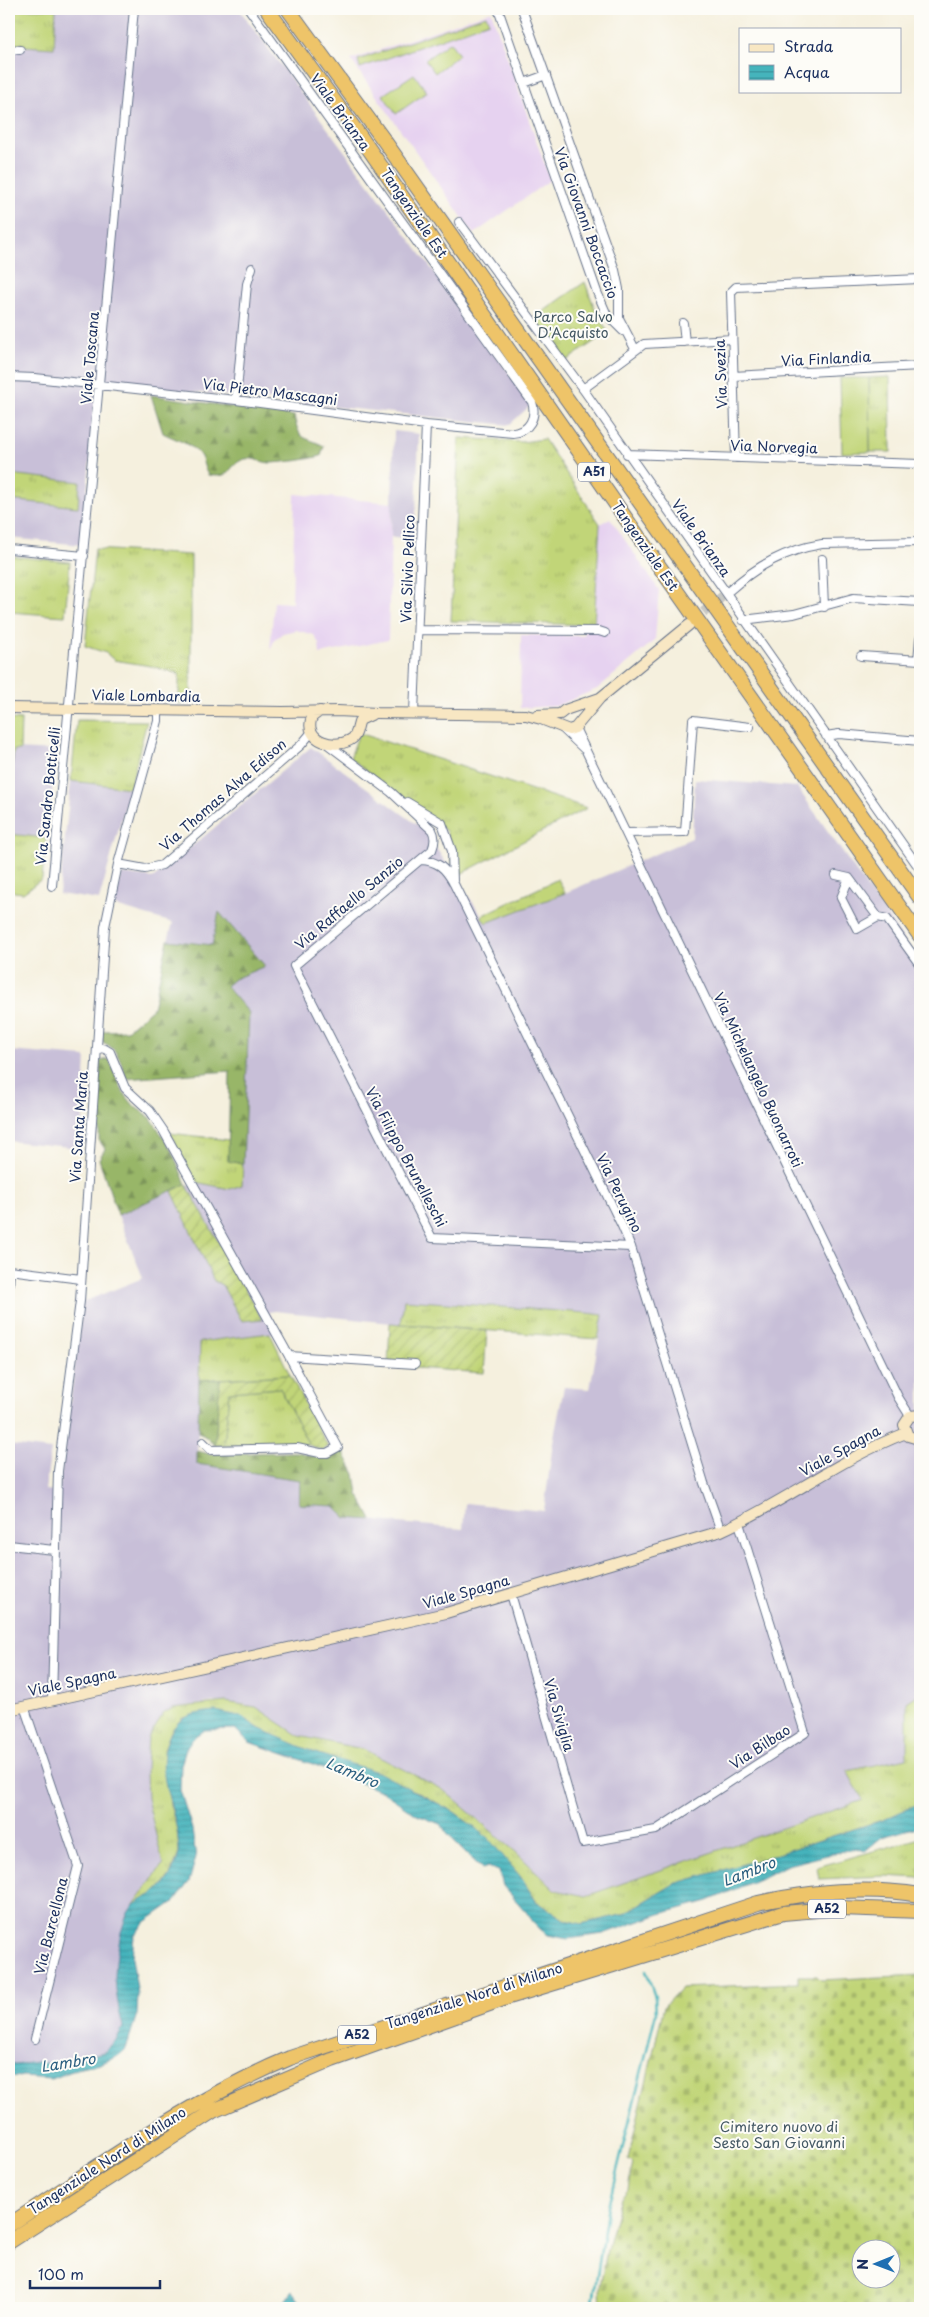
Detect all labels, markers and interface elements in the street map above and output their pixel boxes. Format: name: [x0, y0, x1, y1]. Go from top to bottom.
legend: [739, 28, 902, 92]
text: Strada: [784, 34, 834, 57]
text: Acqua: [784, 60, 830, 83]
street label: Viale Brianza: [305, 69, 376, 155]
street label: Via Giovanni Boccaccio: [549, 144, 624, 302]
street label: Tangenziale Est: [376, 163, 453, 262]
park label: Parco Salvo D'Acquisto: [533, 306, 613, 343]
street label: Viale Toscana: [75, 311, 104, 405]
street label: Via Svezia: [709, 339, 732, 409]
street label: Via Finlandia: [780, 346, 872, 371]
street label: Via Pietro Mascagni: [201, 373, 339, 410]
street label: Via Norvegia: [730, 434, 819, 459]
road number: A51: [578, 462, 610, 482]
street label: Viale Brianza: [667, 494, 736, 581]
street label: Tangenziale Est: [607, 496, 684, 595]
street label: Via Silvio Pellico: [395, 514, 420, 623]
street label: Viale Lombardia: [91, 684, 201, 707]
street label: Via Sandro Botticelli: [30, 726, 65, 866]
street label: Via Thomas Alva Edison: [155, 734, 291, 856]
street label: Via Raffaello Sanzio: [290, 851, 407, 954]
street label: Via Michelangelo Buonarroti: [709, 989, 808, 1171]
street label: Via Santa Maria: [64, 1070, 93, 1184]
street label: Via Filippo Brunelleschi: [360, 1083, 452, 1231]
street label: Via Perugino: [591, 1150, 648, 1236]
street label: Viale Spagna: [796, 1420, 884, 1481]
street label: Viale Spagna: [420, 1569, 512, 1614]
street label: Viale Spagna: [26, 1662, 118, 1701]
street label: Via Siviglia: [539, 1676, 580, 1754]
street label: Via Bilbao: [725, 1719, 794, 1774]
water label: Lambro: [323, 1750, 383, 1793]
water label: Lambro: [719, 1850, 779, 1891]
street label: Via Barcellona: [28, 1875, 73, 1977]
road number: A52: [808, 1900, 846, 1918]
street label: Tangenziale Nord di Milano: [383, 1957, 565, 2034]
road number: A52: [338, 2026, 376, 2044]
water label: Lambro: [39, 2046, 97, 2077]
street label: Tangenziale Nord di Milano: [23, 2101, 190, 2220]
park label: Cimitero nuovo di Sesto San Giovanni: [713, 2116, 845, 2153]
north arrow: [852, 2240, 902, 2290]
scale bar: [30, 2257, 160, 2289]
text: N: [852, 2259, 873, 2270]
text: 100 m: [38, 2262, 84, 2285]

